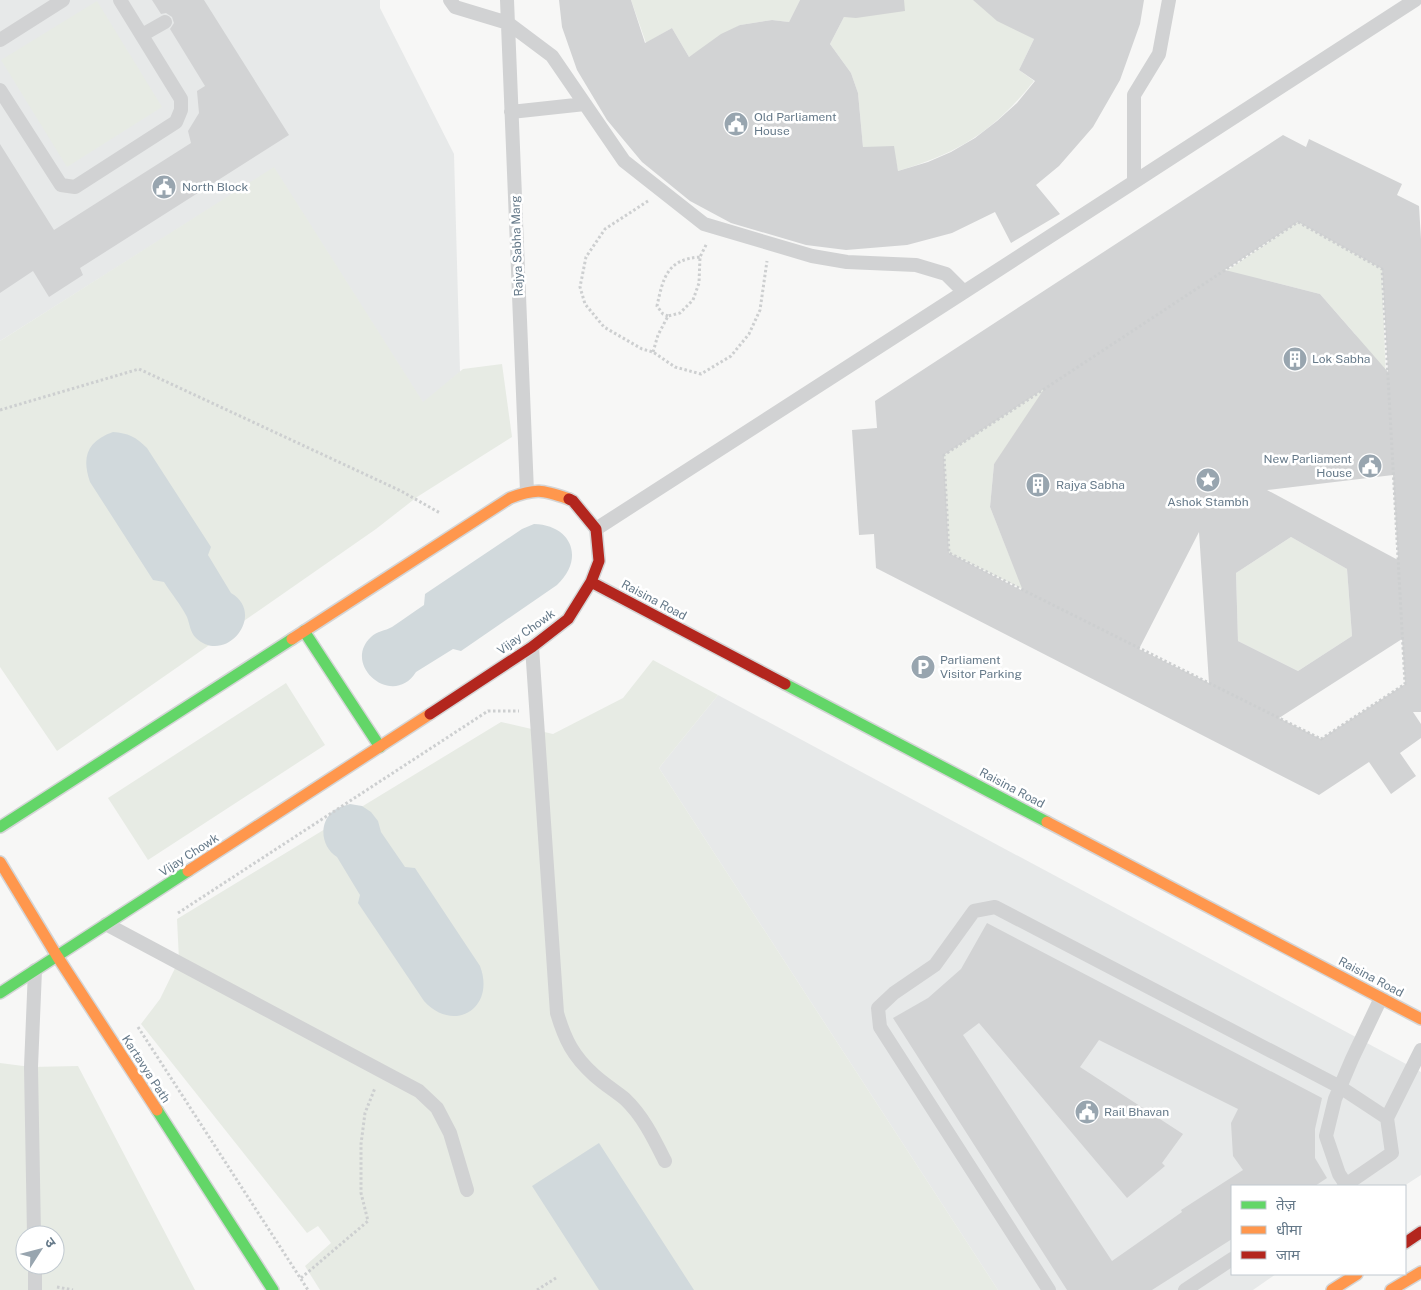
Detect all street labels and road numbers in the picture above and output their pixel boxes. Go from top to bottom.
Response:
street label: Rajya Sabha Marg [508,195,526,297]
street label: Raisina Road [619,577,689,623]
street label: Vijay Chowk [494,606,558,658]
street label: Raisina Road [977,765,1047,811]
street label: Vijay Chowk [157,830,222,879]
street label: Raisina Road [1336,954,1406,1000]
street label: Kartavya Path [119,1033,173,1106]

